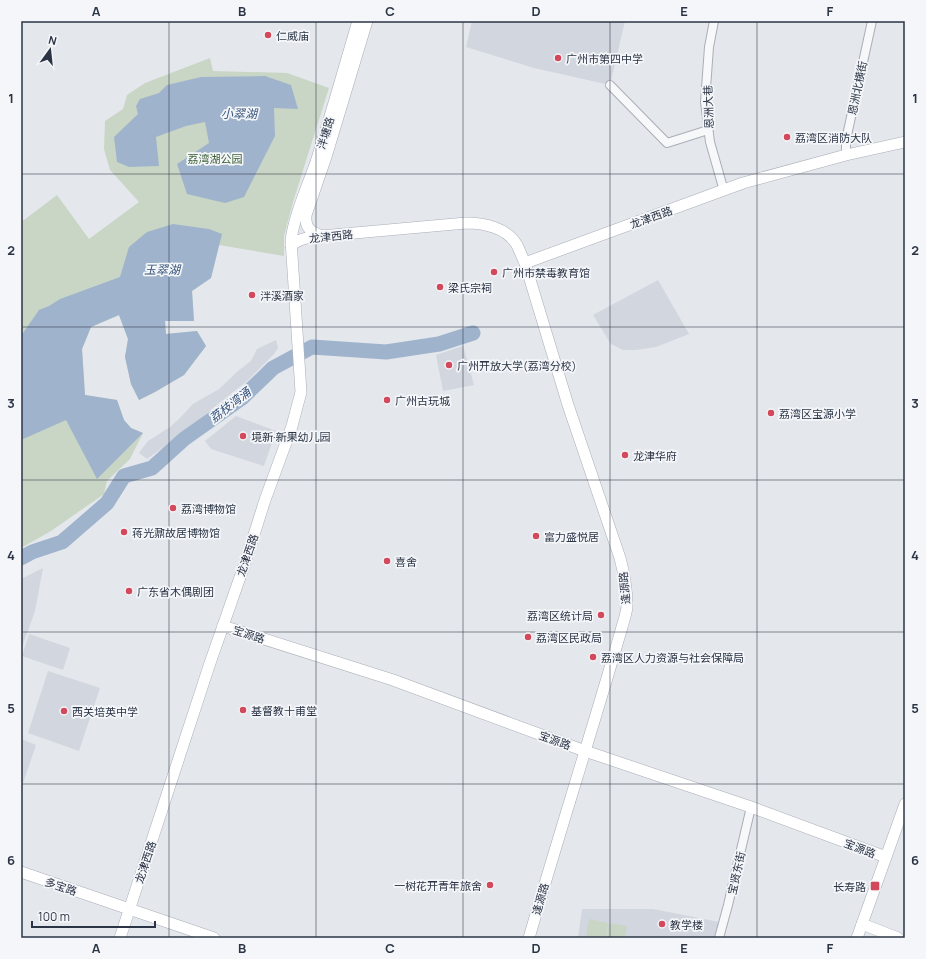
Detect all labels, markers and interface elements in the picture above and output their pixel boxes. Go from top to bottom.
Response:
text: A [92,2,101,20]
text: B [238,2,246,20]
text: C [385,2,395,20]
text: D [531,2,541,20]
text: E [680,2,688,20]
text: F [827,2,834,20]
place label: 仁威庙 [276,28,309,43]
north arrow [30,30,70,70]
marker: 仁威庙 [263,30,273,40]
text: N [47,32,59,48]
place label: 广州市第四中学 [566,51,643,66]
marker: 广州市第四中学 [553,53,563,63]
street label: 恩洲北横街 [844,60,870,116]
street label: 恩洲大巷 [700,85,716,129]
text: 1 [8,89,14,107]
text: 1 [912,89,918,107]
water label: 小翠湖 [221,105,259,122]
street label: 泮塘路 [313,115,337,151]
place label: 荔湾区消防大队 [795,130,872,145]
marker: 荔湾区消防大队 [782,132,792,142]
park label: 荔湾湖公园 [188,151,243,166]
street label: 龙津西路 [628,202,674,232]
street label: 龙津西路 [308,226,354,246]
text: 2 [7,241,15,259]
text: 2 [911,241,919,259]
water label: 玉翠湖 [144,261,182,278]
place label: 广州市禁毒教育馆 [502,265,590,280]
marker: 广州市禁毒教育馆 [489,267,499,277]
place label: 梁氏宗祠 [448,280,492,295]
marker: 梁氏宗祠 [435,282,445,292]
place label: 泮溪酒家 [260,288,304,303]
marker: 泮溪酒家 [247,290,257,300]
place label: 广州开放大学(荔湾分校) [457,358,576,373]
marker: 广州开放大学(荔湾分校) [444,360,454,370]
water label: 荔枝湾涌 [206,382,256,426]
place label: 广州古玩城 [395,393,450,408]
text: 3 [7,394,15,412]
text: 3 [911,394,919,412]
marker: 广州古玩城 [382,395,392,405]
place label: 荔湾区宝源小学 [779,406,856,421]
marker: 荔湾区宝源小学 [766,408,776,418]
place label: 境新·新果幼儿园 [251,429,331,444]
marker: 境新·新果幼儿园 [238,431,248,441]
place label: 龙津华府 [633,448,677,463]
marker: 龙津华府 [620,450,630,460]
place label: 荔湾博物馆 [181,501,236,516]
marker: 荔湾博物馆 [168,503,178,513]
place label: 蒋光鼐故居博物馆 [132,525,220,540]
marker: 蒋光鼐故居博物馆 [119,527,129,537]
place label: 富力盛悦居 [544,529,599,544]
marker: 富力盛悦居 [531,531,541,541]
street label: 龙津西路 [233,532,261,578]
text: 4 [7,546,15,564]
text: 4 [911,546,919,564]
place label: 喜舍 [395,554,417,569]
marker: 喜舍 [382,556,392,566]
street label: 逢源路 [615,571,633,605]
place label: 广东省木偶剧团 [137,584,214,599]
marker: 广东省木偶剧团 [124,586,134,596]
place label: 荔湾区统计局 [527,608,593,623]
marker: 荔湾区统计局 [596,610,606,620]
street label: 宝源路 [231,622,267,646]
place label: 荔湾区民政局 [536,630,602,645]
marker: 荔湾区民政局 [523,632,533,642]
place label: 荔湾区人力资源与社会保障局 [601,650,744,665]
marker: 荔湾区人力资源与社会保障局 [588,652,598,662]
text: 5 [7,699,15,717]
text: 5 [911,699,919,717]
place label: 基督教十甫堂 [251,703,317,718]
place label: 西关培英中学 [72,704,138,719]
marker: 基督教十甫堂 [238,705,248,715]
marker: 西关培英中学 [59,706,69,716]
street label: 宝源路 [537,727,573,753]
street label: 宝源路 [842,835,878,861]
street label: 龙津西路 [131,839,159,885]
street label: 宝贤东街 [724,850,748,896]
text: 6 [7,851,15,869]
text: 6 [911,851,919,869]
street label: 多宝路 [43,874,79,898]
place label: 一树花开青年旅舍 [394,878,482,893]
place label: 长寿路 [833,879,866,894]
marker: 一树花开青年旅舍 [485,880,495,890]
marker: 长寿路 [869,880,881,892]
street label: 逢源路 [528,881,552,917]
scale bar [32,903,155,929]
text: 100 m [38,908,70,925]
place label: 教学楼 [670,917,703,932]
marker: 教学楼 [657,919,667,929]
text: A [92,939,101,957]
text: B [238,939,246,957]
text: C [385,939,395,957]
text: D [531,939,541,957]
text: E [680,939,688,957]
text: F [827,939,834,957]

